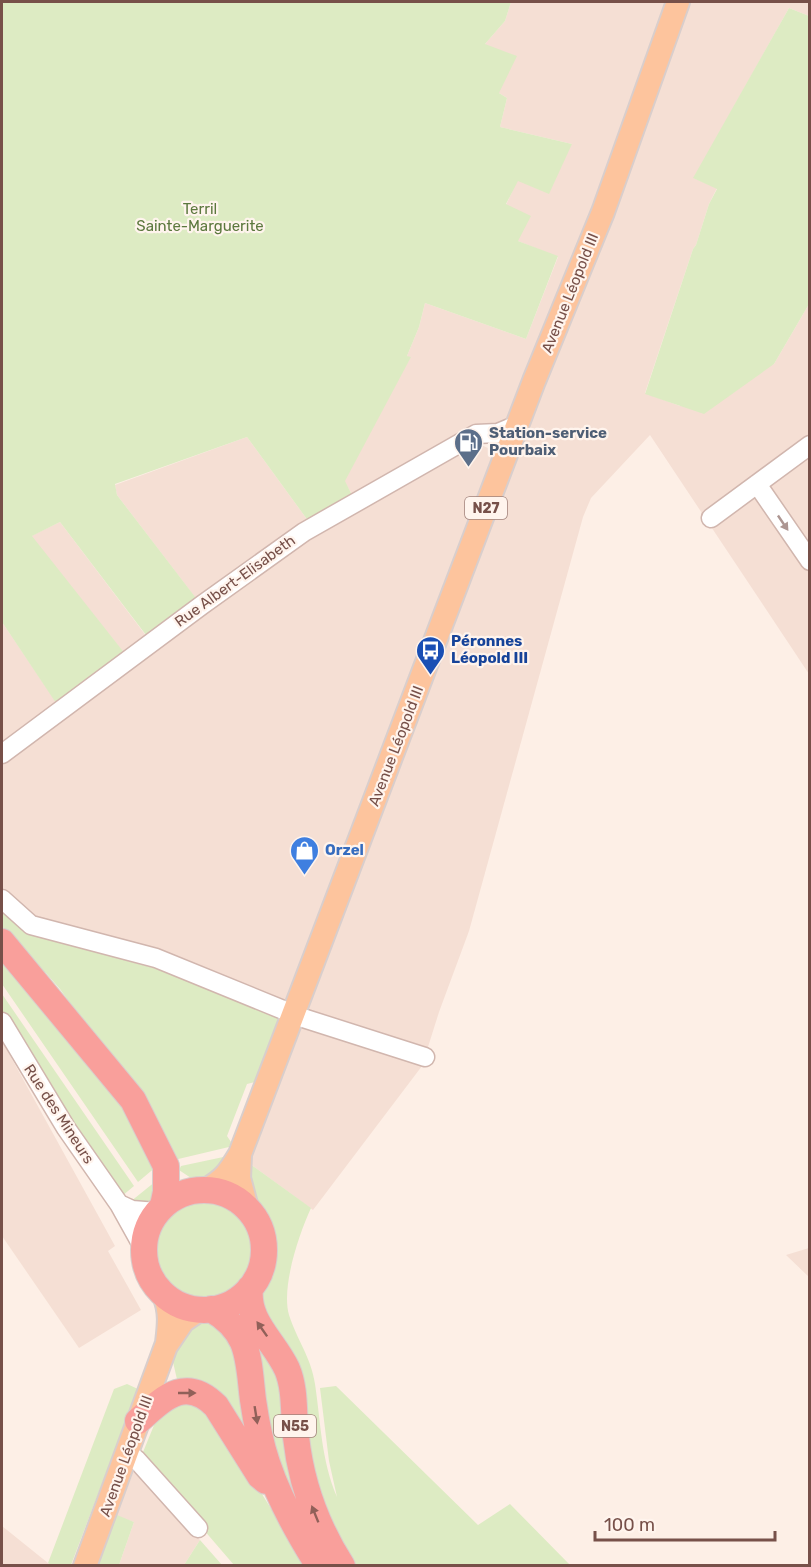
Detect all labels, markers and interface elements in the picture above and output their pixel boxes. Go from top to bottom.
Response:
park label: Terril Sainte-Marguerite [136,200,264,235]
street label: Avenue Léopold III [538,230,602,356]
place label: Station-service Pourbaix [489,424,607,459]
fuel station icon: Station-service Pourbaix [452,426,484,468]
road number: N27 [465,497,507,519]
one-way arrow [777,514,789,530]
street label: Rue Albert-Elisabeth [171,531,299,631]
place label: Péronnes Léopold III [451,632,528,667]
bus stop icon: Péronnes Léopold III [414,634,446,676]
street label: Avenue Léopold III [365,683,427,809]
shop icon: Orzel [288,834,320,876]
place label: Orzel [325,841,364,859]
street label: Rue des Mineurs [20,1061,98,1167]
one-way arrow [256,1322,268,1338]
one-way arrow [177,1388,196,1398]
street label: Avenue Léopold III [96,1393,156,1519]
one-way arrow [251,1405,260,1424]
road number: N55 [274,1415,316,1437]
one-way arrow [310,1504,320,1522]
scale bar [595,1504,775,1542]
text: 100 m [604,1514,655,1536]

